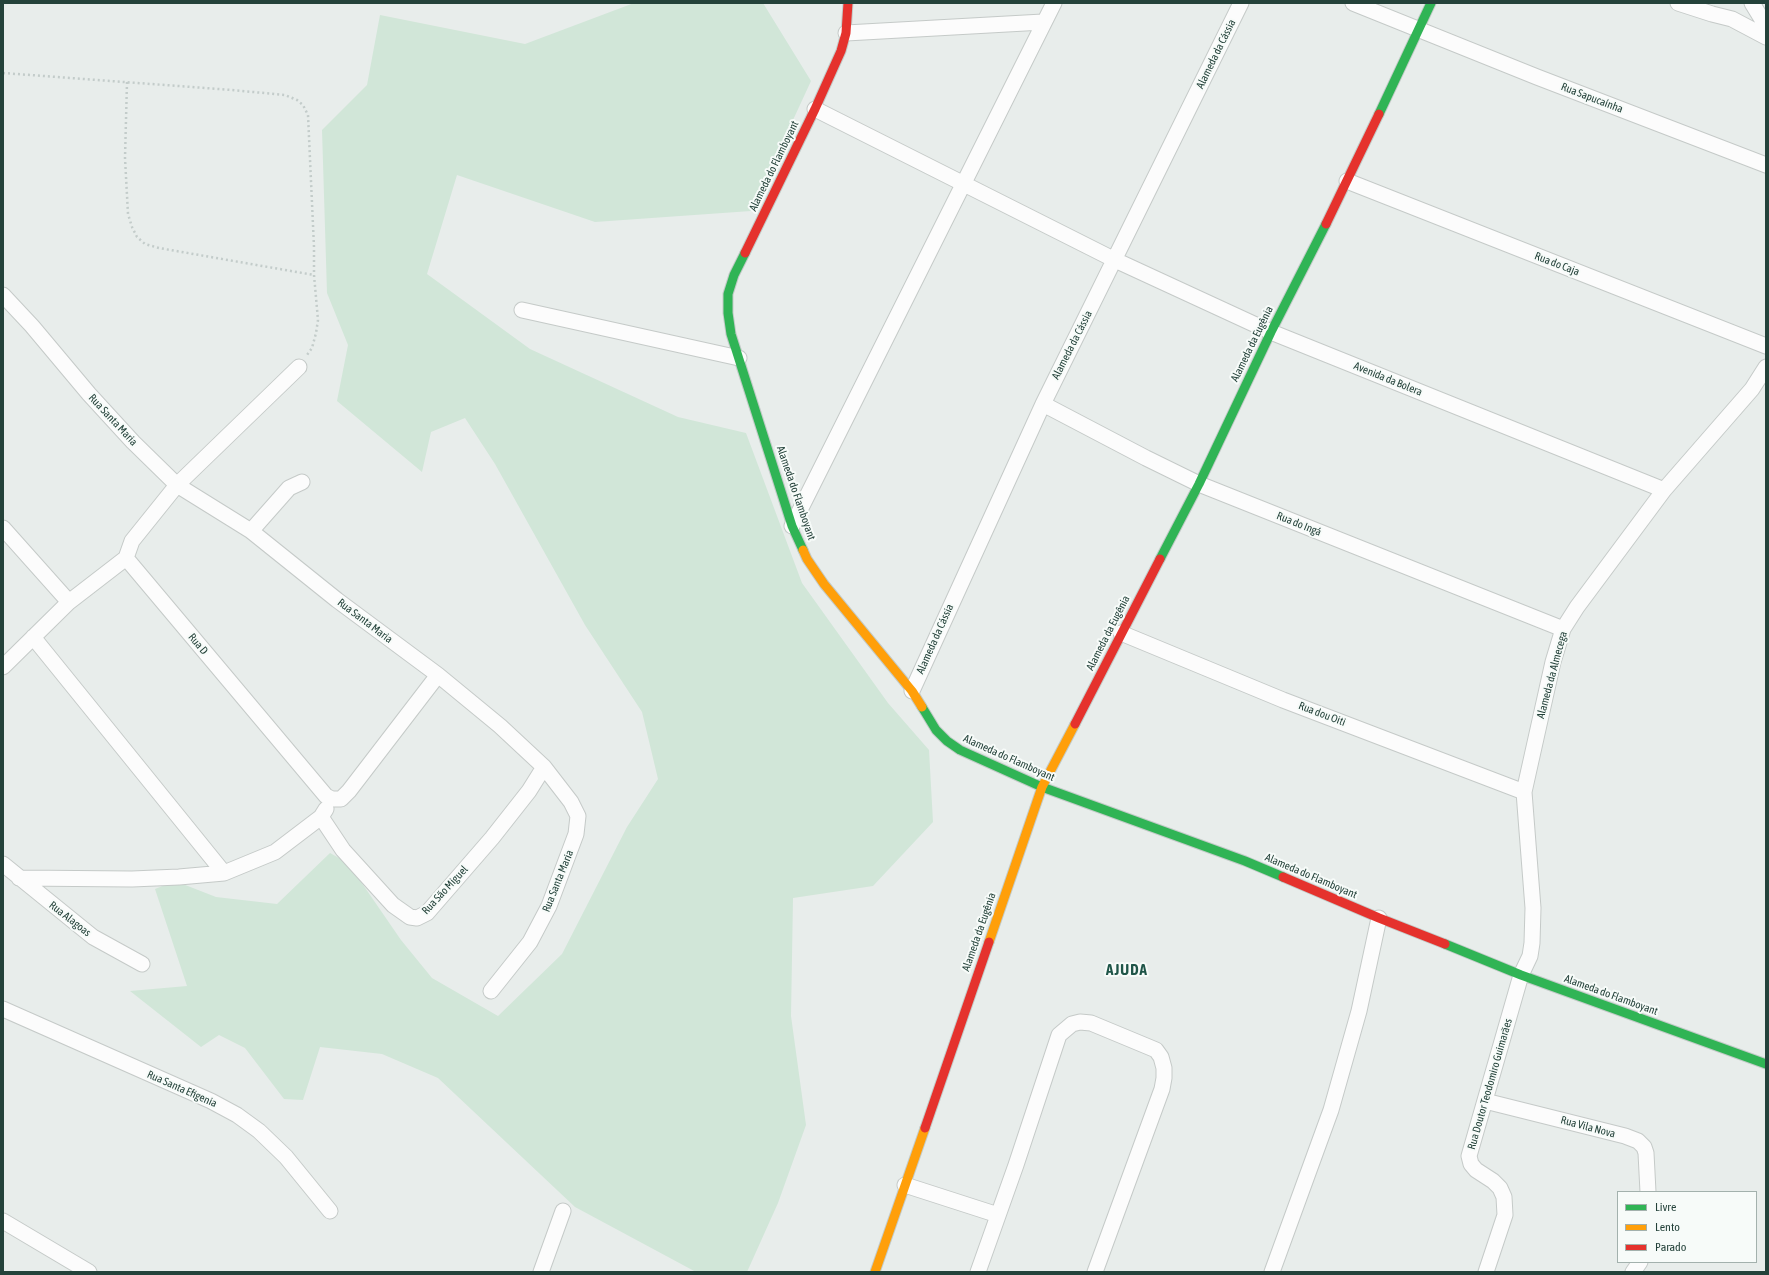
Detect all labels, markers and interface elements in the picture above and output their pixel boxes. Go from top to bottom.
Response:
street label: Alameda da Cássia [1194,17,1238,91]
street label: Rua Sapucaínha [1559,80,1625,116]
street label: Alameda do Flamboyant [746,119,802,213]
street label: Rua do Caja [1533,249,1581,279]
street label: Alameda da Eugênia [1228,304,1276,384]
street label: Alameda da Cássia [1049,308,1095,382]
street label: Avenida da Bolera [1352,359,1424,399]
street label: Rua Santa Maria [86,391,140,449]
street label: Alameda do Flamboyant [774,444,818,542]
street label: Rua do Ingá [1275,509,1323,539]
street label: Alameda da Eugênia [1083,593,1133,673]
street label: Rua Santa Maria [335,596,395,646]
street label: Alameda da Cássia [914,602,956,676]
street label: Alameda da Almecega [1534,630,1570,720]
street label: Rua D [185,631,211,657]
street label: Rua dou Oiti [1297,699,1347,729]
street label: Alameda do Flamboyant [961,732,1057,784]
street label: Rua Santa Maria [540,848,576,914]
street label: Alameda do Flamboyant [1263,851,1359,901]
street label: Rua São Miguel [419,863,471,917]
street label: Alameda da Eugênia [959,891,999,973]
street label: Rua Alagoas [46,899,94,939]
district label: AJUDA [1106,961,1148,979]
street label: Alameda do Flamboyant [1562,972,1660,1018]
street label: Rua Doutor Teodomiro Guimarães [1465,1017,1515,1151]
street label: Rua Santa Efigenia [145,1068,219,1110]
street label: Rua Vila Nova [1559,1113,1617,1141]
legend [1617,1191,1757,1263]
text: Livre [1655,1200,1676,1214]
text: Lento [1655,1220,1680,1234]
text: Parado [1655,1240,1686,1254]

